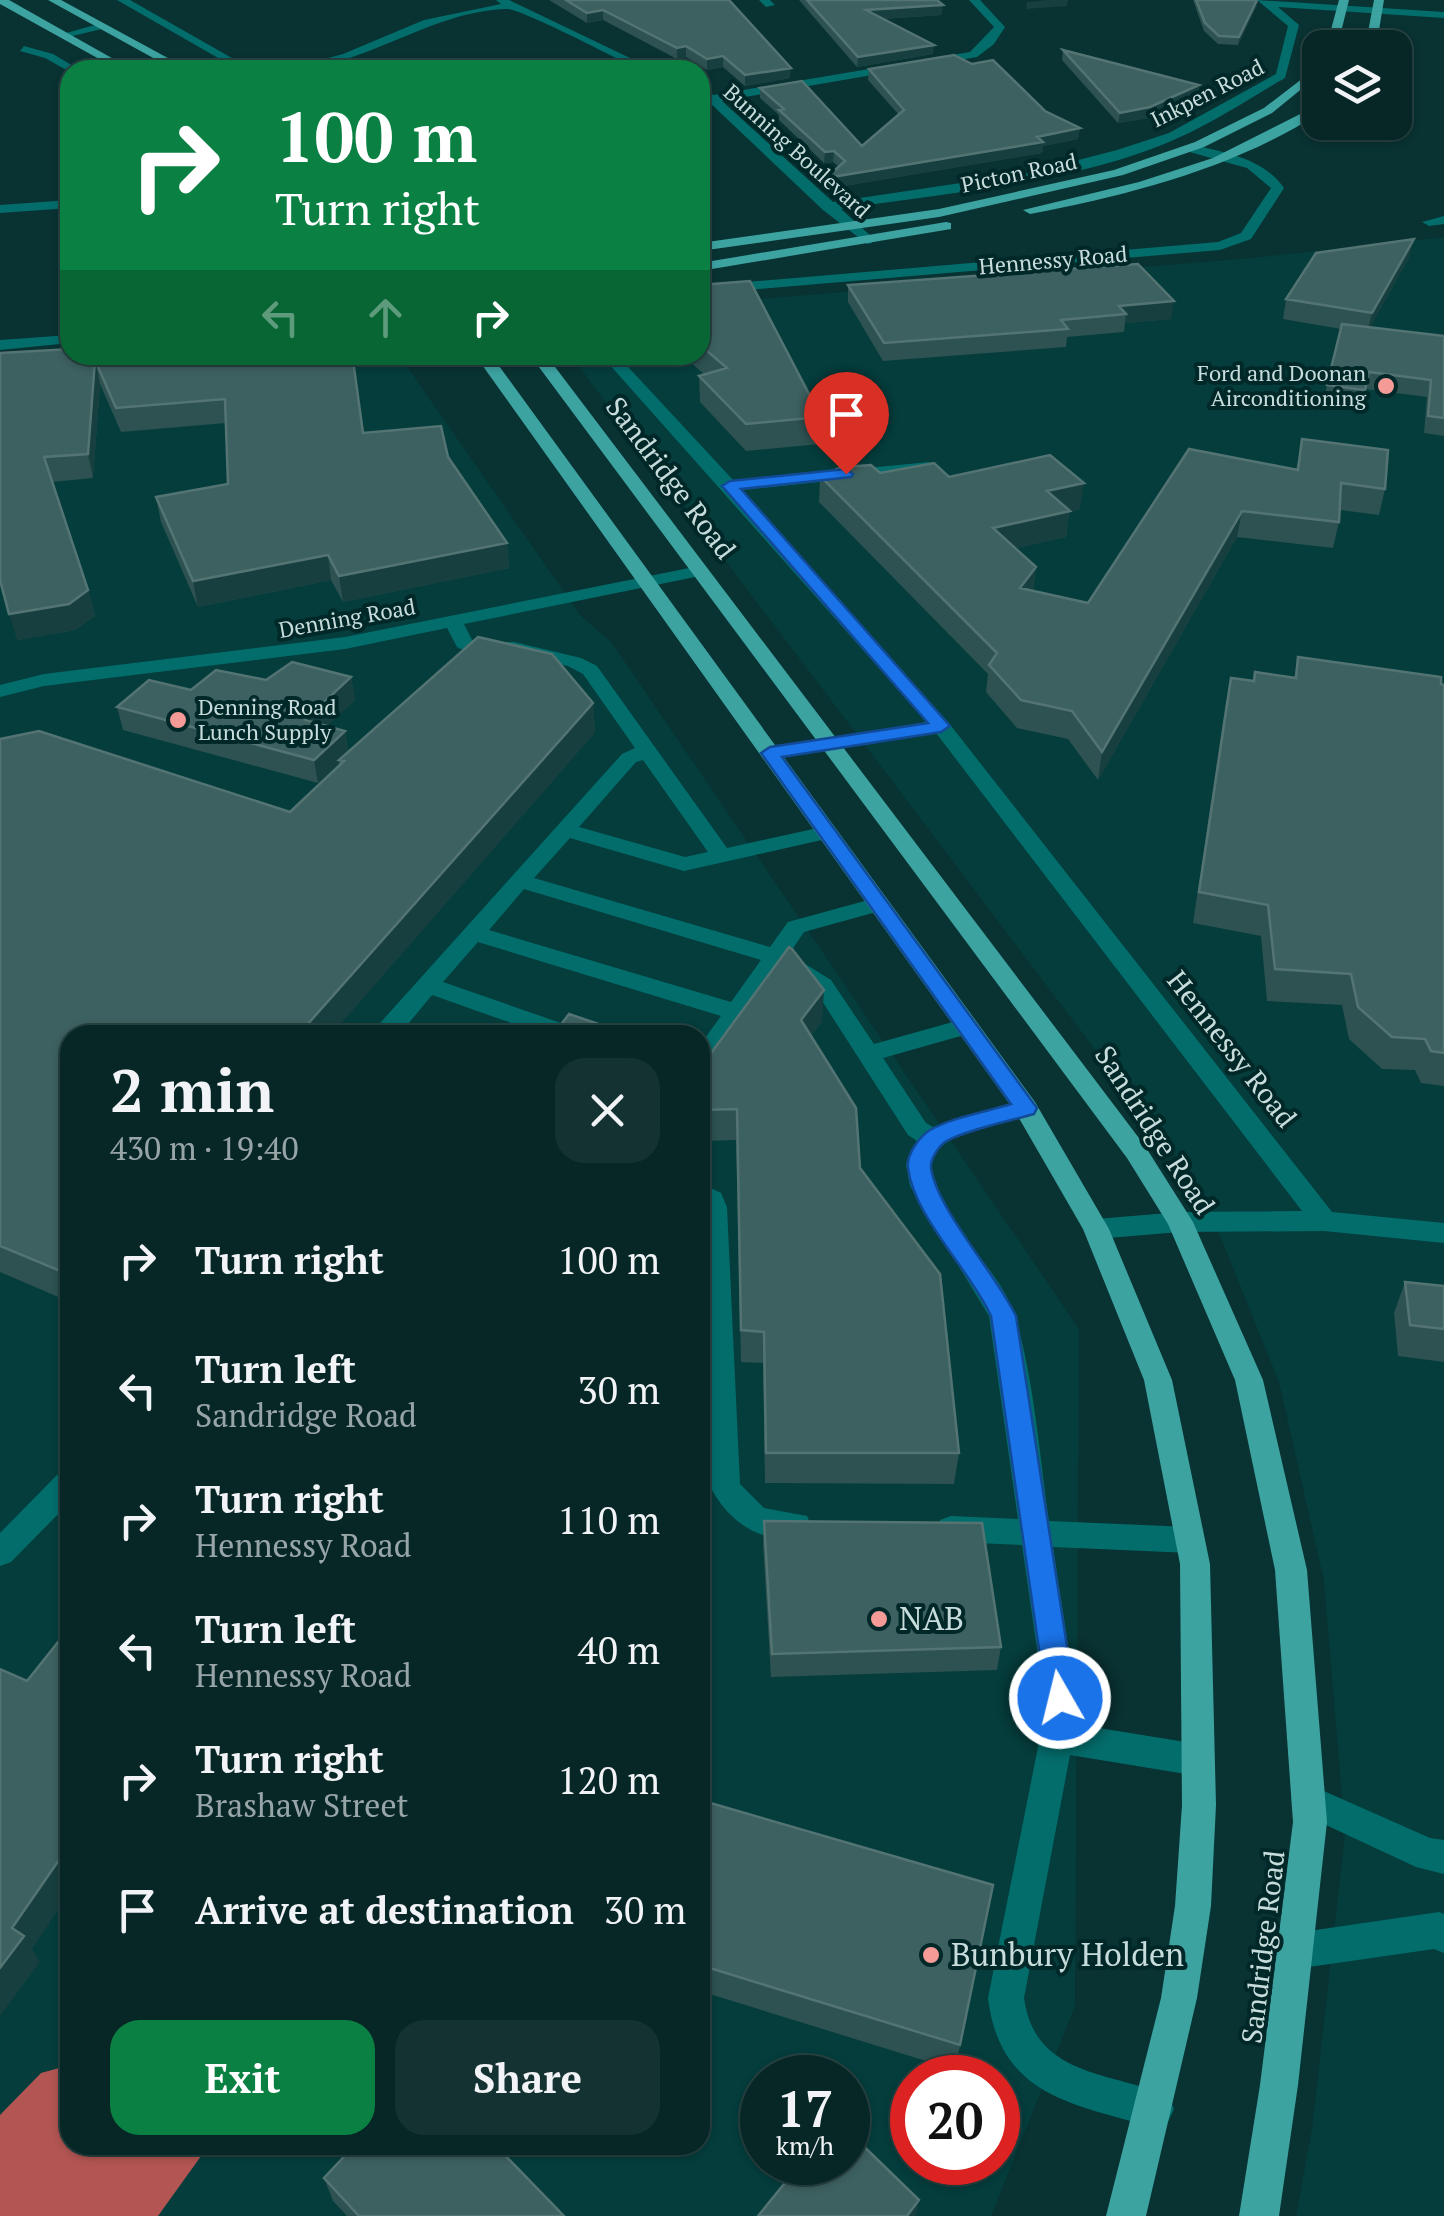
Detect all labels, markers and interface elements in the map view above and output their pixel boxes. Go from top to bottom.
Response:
map controls [1302,30,1412,140]
button: layers [1302,30,1412,140]
street label: Inkpen Road [1145,52,1268,133]
street label: Bunning Boulevard [718,77,877,224]
text: 100 m [275,89,477,182]
icon: right [110,100,240,230]
street label: Picton Road [958,146,1080,199]
text: Turn right [275,178,480,238]
street label: Hennessy Road [978,239,1128,280]
icon: left [253,290,308,345]
icon: ahead [358,290,413,345]
icon: right [463,290,518,345]
place label: Ford and Doonan Airconditioning [1197,358,1366,412]
pin [804,372,889,475]
marker: Ford and Doonan Airconditioning [1375,375,1397,397]
icon: arrive [819,387,874,442]
street label: Sandridge Road [598,389,745,566]
street label: Denning Road [276,591,418,644]
place label: Denning Road Lunch Supply [198,692,336,746]
marker: Denning Road Lunch Supply [167,709,189,731]
street label: Hennessy Road [1159,963,1305,1135]
street label: Sandridge Road [1087,1038,1224,1221]
text: 2 min [110,1050,274,1129]
button: close [555,1058,660,1163]
text: 430 m · 19:40 [110,1127,298,1169]
icon: right [110,1233,165,1288]
text: Turn right [195,1235,384,1285]
text: 100 m [557,1235,660,1285]
text: Turn left [195,1344,356,1394]
icon: left [110,1363,165,1418]
text: 30 m [577,1365,660,1415]
text: Sandridge Road [195,1394,417,1436]
text: Turn right [195,1474,384,1524]
icon: right [110,1493,165,1548]
text: 110 m [557,1495,660,1545]
text: Hennessy Road [195,1524,412,1566]
place label: NAB [899,1597,964,1639]
text: Turn left [195,1604,356,1654]
marker: NAB [868,1608,890,1630]
icon: left [110,1623,165,1678]
text: 40 m [577,1625,660,1675]
position arrow [1008,1646,1112,1750]
text: Hennessy Road [195,1654,412,1696]
text: Turn right [195,1734,384,1784]
icon: right [110,1753,165,1808]
text: 120 m [557,1755,660,1805]
text: Brashaw Street [195,1784,408,1826]
street label: Sandridge Road [1232,1848,1293,2046]
icon: arrive [110,1883,165,1938]
text: Arrive at destination [195,1885,574,1935]
text: 30 m [604,1885,686,1935]
place label: Bunbury Holden [951,1933,1184,1975]
marker: Bunbury Holden [920,1944,942,1966]
button: Exit [110,2020,375,2135]
button: Share [395,2020,660,2135]
speed limit sign: 20 [890,2055,1020,2185]
text: 17 [777,2075,833,2141]
text: km/h [776,2129,834,2162]

